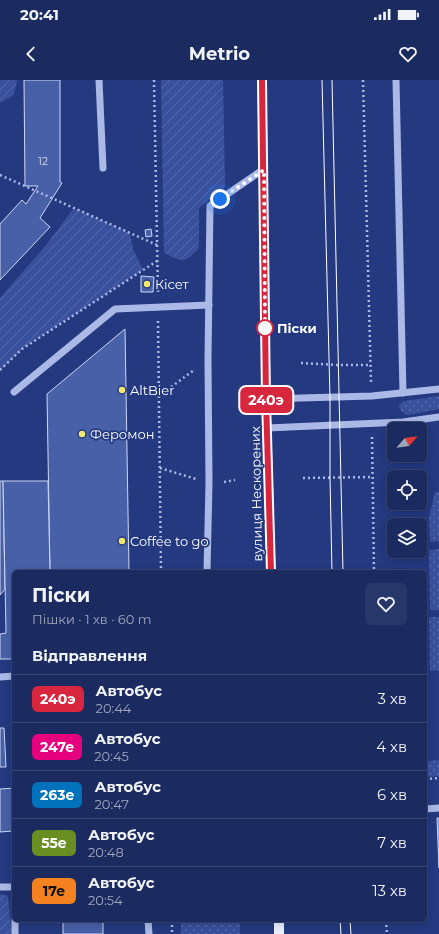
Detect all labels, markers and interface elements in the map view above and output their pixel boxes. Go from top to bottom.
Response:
text: 20:41 [20,5,59,24]
icon: back [20,43,42,65]
text: Metrio [189,43,250,65]
icon: heart [397,43,419,65]
house number: 12 [38,154,48,168]
your location [210,189,230,209]
place label: Кісет [155,276,189,292]
marker: Кісет [142,279,152,289]
marker: Піски [256,319,274,337]
place label: Піски [277,320,317,336]
place label: AltBier [130,382,174,398]
marker: AltBier [117,385,127,395]
line badge: 240э [238,387,294,413]
text: 240э [248,391,284,409]
north arrow [387,422,427,462]
map controls [387,422,427,558]
place label: Феромон [90,426,154,442]
street label: вулиця Нескорених [247,426,265,562]
marker: Феромон [77,429,87,439]
button: locate [387,470,427,510]
button: layers [387,518,427,558]
place label: Coffee to go [130,533,209,549]
marker: Coffee to go [117,536,127,546]
button: heart [365,583,407,625]
text: Піски [32,584,90,607]
text: Пішки · 1 хв · 60 m [32,611,152,627]
text: Відправлення [32,646,147,665]
text: Автобус [96,681,162,700]
text: 3 хв [378,689,407,708]
text: 240э [40,690,76,708]
text: 20:44 [96,700,131,716]
text: Автобус [94,729,161,748]
text: 4 хв [376,737,407,756]
text: 247е [40,738,74,756]
text: 20:45 [94,748,129,764]
text: Автобус [94,777,161,796]
text: 6 хв [377,785,407,804]
text: 263е [40,786,74,804]
text: 20:47 [94,796,129,812]
text: Автобус [88,825,155,844]
text: 7 хв [377,833,407,852]
text: 55е [41,834,67,852]
text: 20:48 [88,844,124,860]
text: Автобус [88,873,155,892]
text: 13 хв [372,881,407,900]
text: 17е [43,882,65,900]
text: 20:54 [88,892,123,908]

